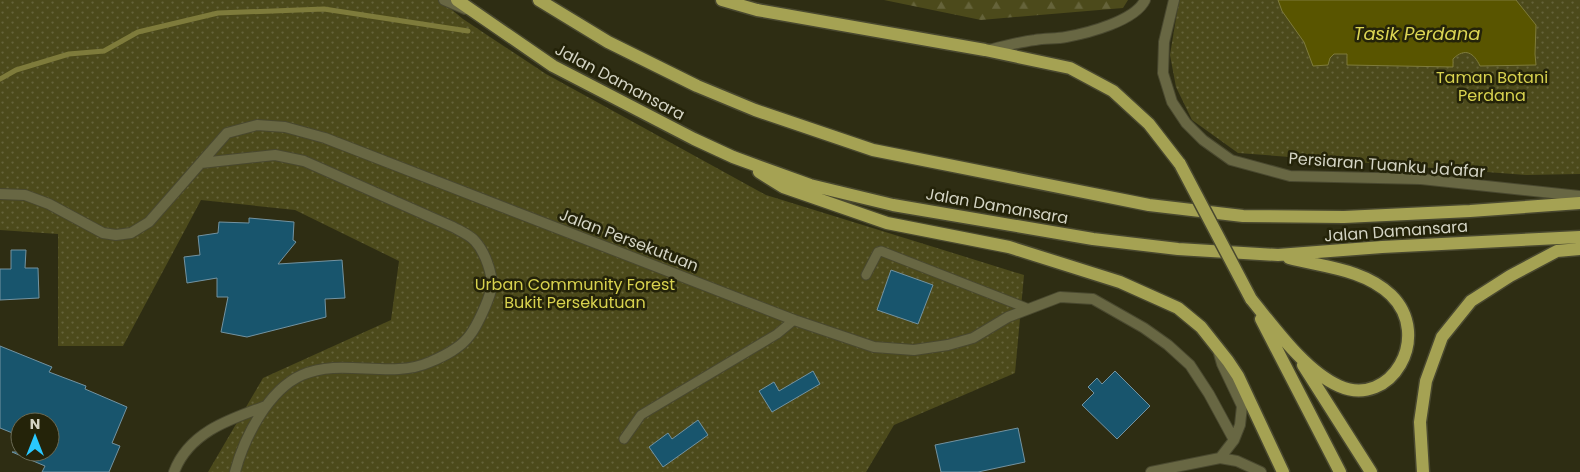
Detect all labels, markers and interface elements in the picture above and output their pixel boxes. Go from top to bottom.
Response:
water label: Tasik Perdana [1354,21,1480,46]
street label: Jalan Damansara [551,38,689,126]
park label: Taman Botani Perdana [1436,66,1548,107]
street label: Persiaran Tuanku Ja'afar [1288,147,1486,183]
street label: Jalan Damansara [924,182,1070,230]
street label: Jalan Persekutuan [556,203,702,277]
street label: Jalan Damansara [1323,214,1469,248]
park label: Urban Community Forest Bukit Persekutuan [475,273,675,314]
north arrow [10,412,60,462]
text: N [30,414,40,434]

